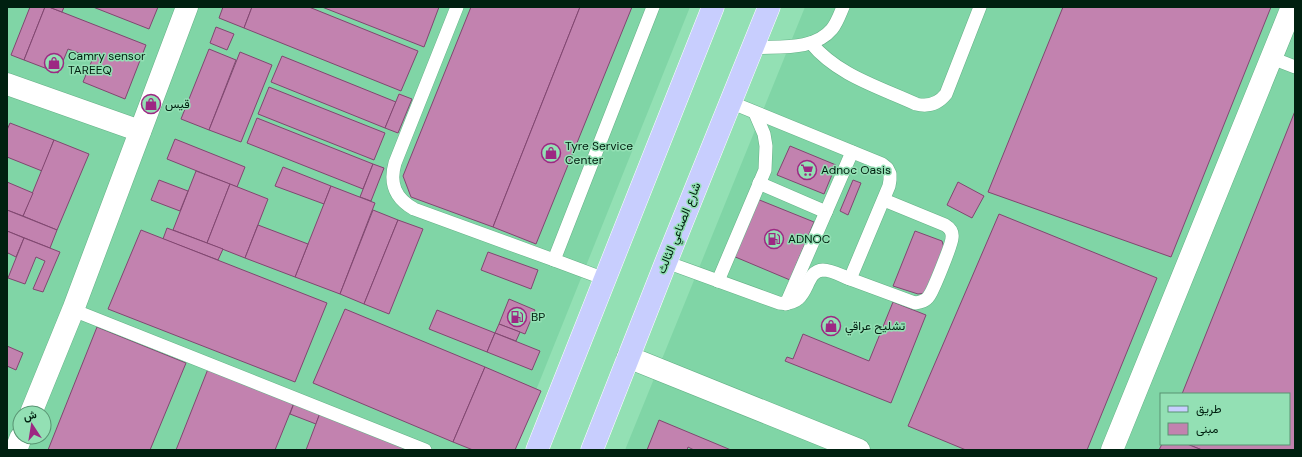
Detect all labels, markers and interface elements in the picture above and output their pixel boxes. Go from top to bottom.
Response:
place label: Camry sensor TAREEQ [68,48,146,78]
shop icon: Camry sensor TAREEQ [43,52,65,74]
shop icon: قيس [140,93,162,115]
place label: قيس [165,96,190,112]
place label: Tyre Service Center [565,138,633,168]
shop icon: Tyre Service Center [540,142,562,164]
supermarket icon: Adnoc Oasis [796,159,818,181]
place label: Adnoc Oasis [821,162,891,178]
street label: شارع الصناعي الثالث [653,180,706,277]
fuel station icon: ADNOC [763,228,785,250]
place label: ADNOC [788,231,831,247]
fuel station icon: BP [506,306,528,328]
place label: BP [531,309,545,325]
shop icon: تشليح عراقي [820,315,842,337]
place label: تشليح عراقي [845,318,906,336]
legend [1160,393,1290,445]
text: طريق [1196,401,1222,417]
north arrow [12,405,52,445]
text: ش [22,407,38,423]
text: مبنى [1196,421,1218,437]

